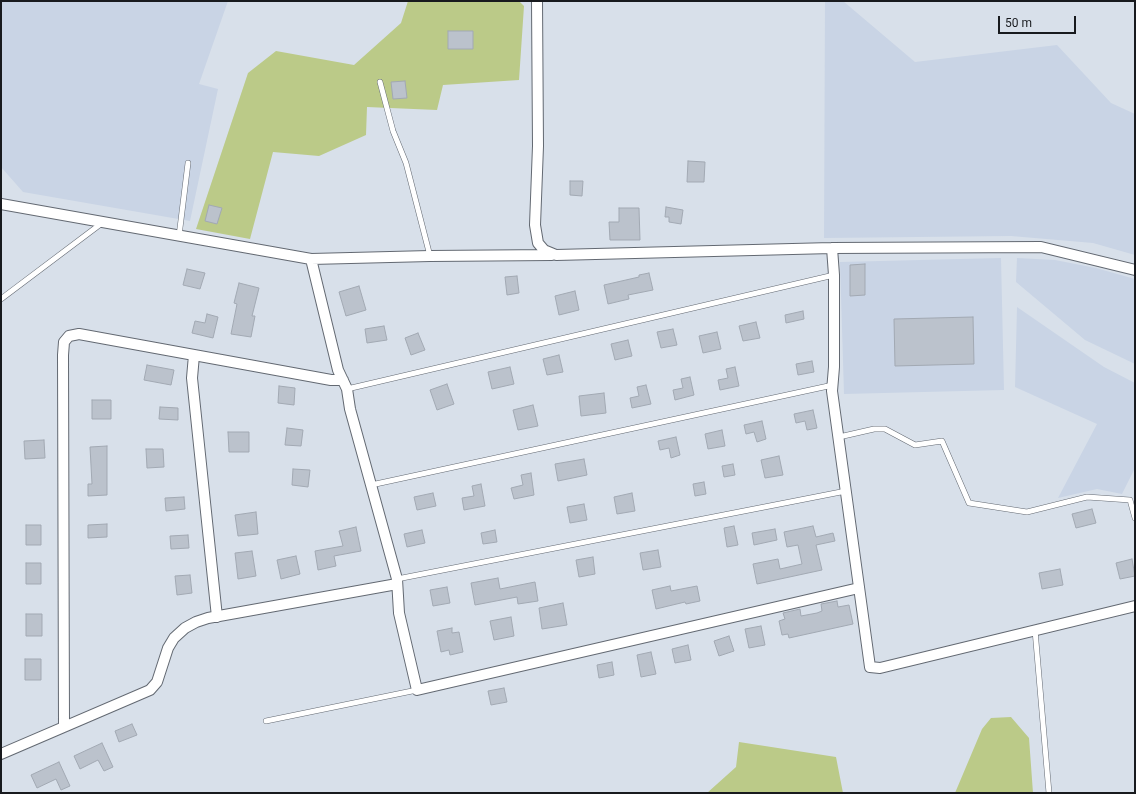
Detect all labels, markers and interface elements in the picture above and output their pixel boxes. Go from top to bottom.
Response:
scale bar [1000,8,1078,34]
text: 50 m [1005,16,1032,30]

